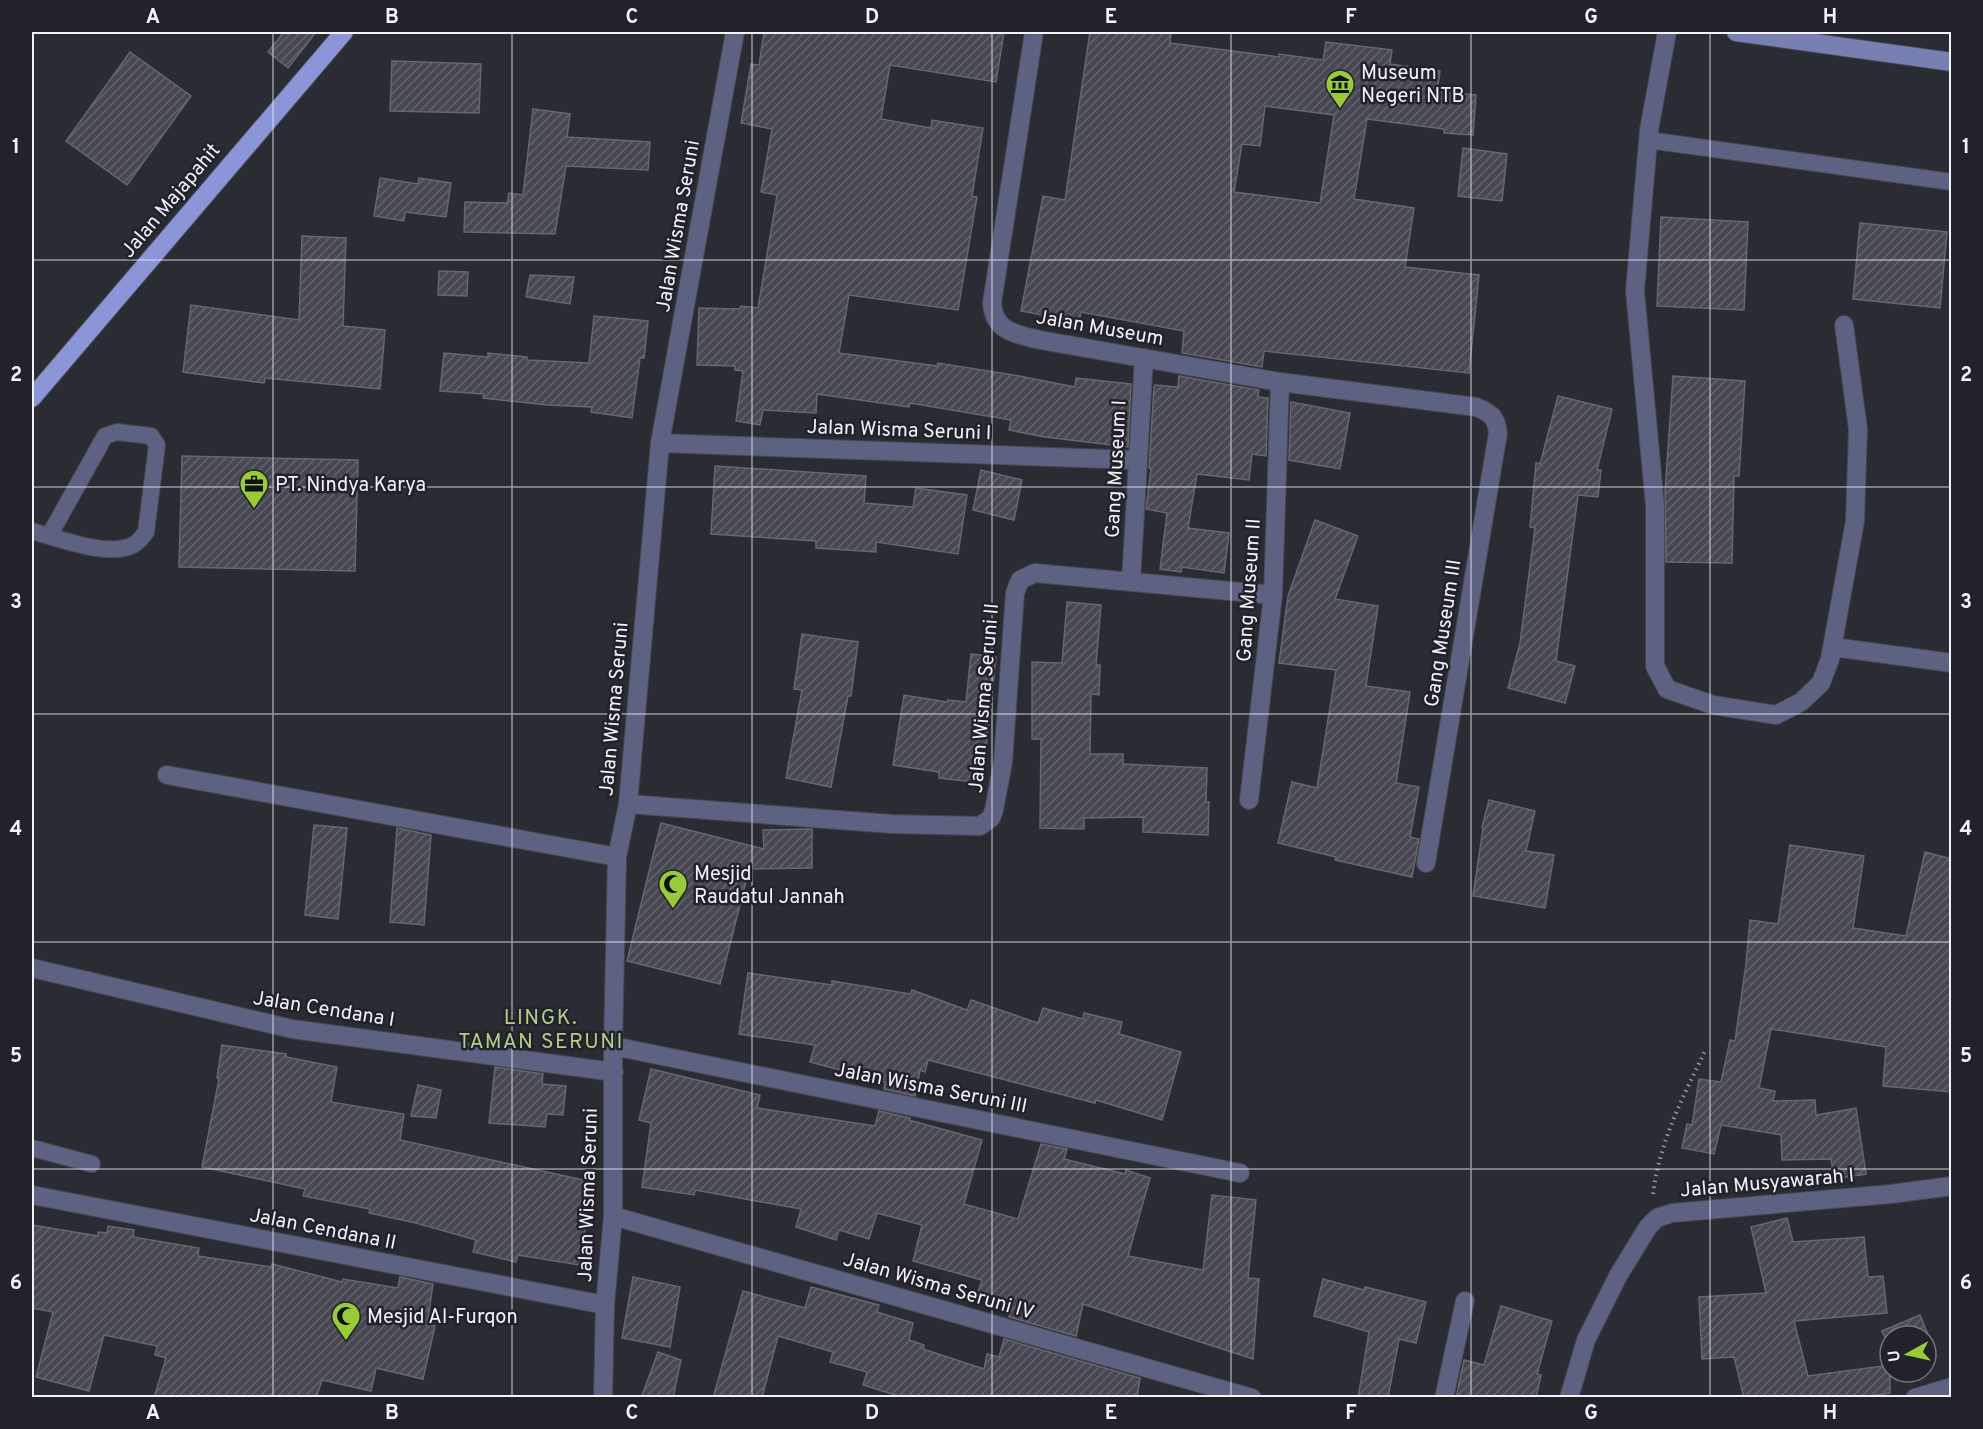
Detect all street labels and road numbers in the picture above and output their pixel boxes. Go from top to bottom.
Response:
street label: Jalan Wisma Seruni [651,138,707,315]
street label: Jalan Majapahit [116,139,227,264]
street label: Jalan Museum [1034,305,1165,353]
street label: Gang Museum I [1100,399,1134,539]
street label: Jalan Wisma Seruni I [806,415,992,447]
street label: Gang Museum II [1232,518,1268,663]
street label: Gang Museum III [1419,558,1468,709]
street label: Jalan Wisma Seruni II [964,602,1006,794]
street label: Jalan Wisma Seruni [594,621,636,797]
street label: Jalan Cendana I [251,986,396,1034]
street label: Jalan Wisma Seruni III [832,1058,1029,1120]
street label: Jalan Wisma Seruni [573,1107,605,1283]
street label: Jalan Musyawarah I [1679,1163,1855,1205]
street label: Jalan Cendana II [247,1203,398,1257]
street label: Jalan Wisma Seruni IV [840,1247,1037,1327]

